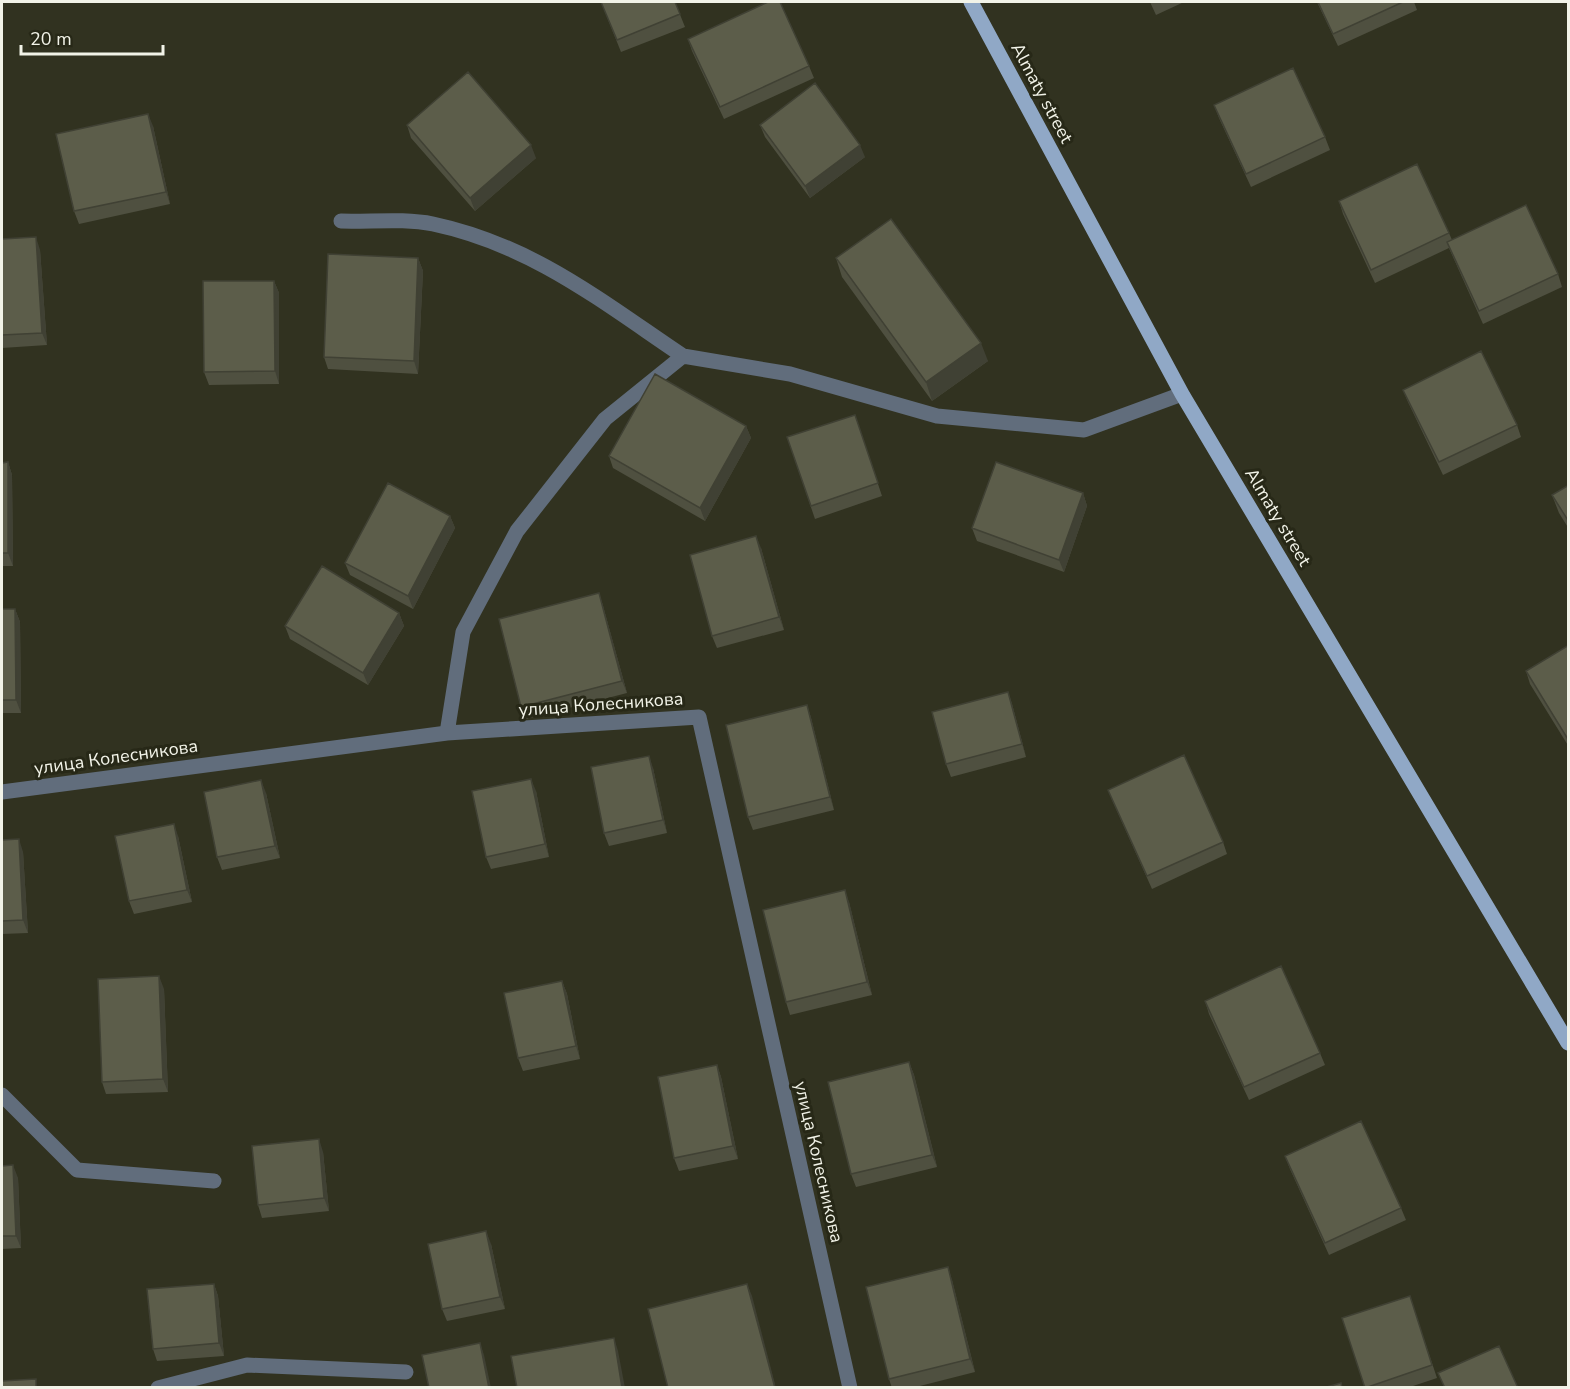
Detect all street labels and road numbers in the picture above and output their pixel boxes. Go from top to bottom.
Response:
street label: Almaty street [1006,39,1079,148]
street label: Almaty street [1239,464,1317,571]
street label: улица Колесникова [518,686,684,722]
street label: улица Колесникова [33,734,199,780]
street label: улица Колесникова [789,1079,849,1245]

